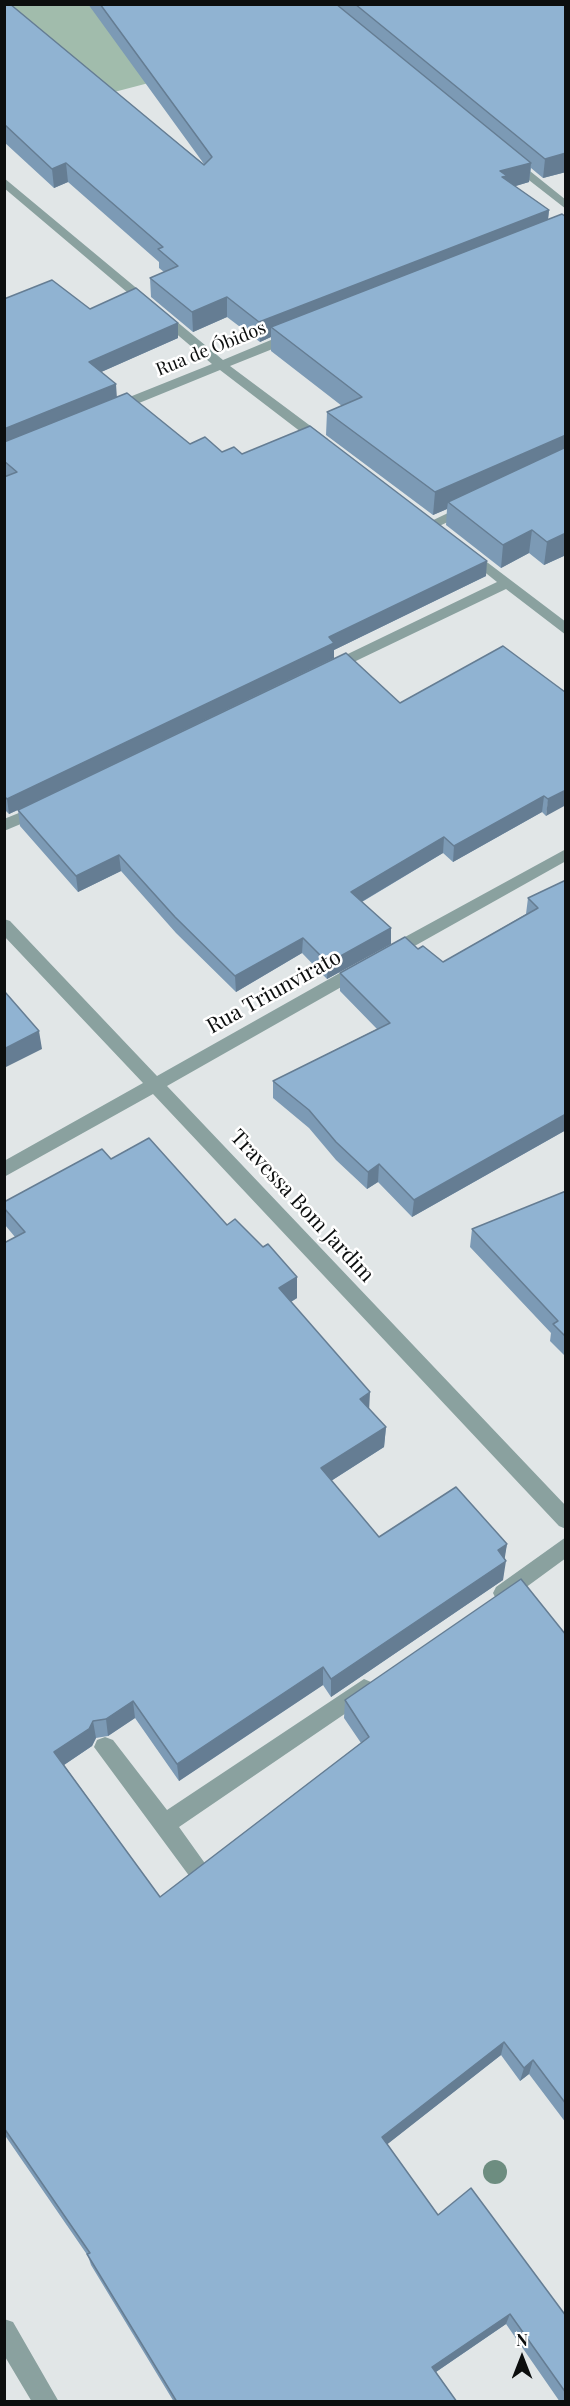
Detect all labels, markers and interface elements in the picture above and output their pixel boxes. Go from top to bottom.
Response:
street label: Rua de Óbidos [153,317,269,381]
street label: Rua Triunvirato [202,945,346,1039]
street label: Travessa Bom Jardim [225,1125,379,1287]
north arrow [492,2328,552,2388]
text: N [516,2329,528,2350]

